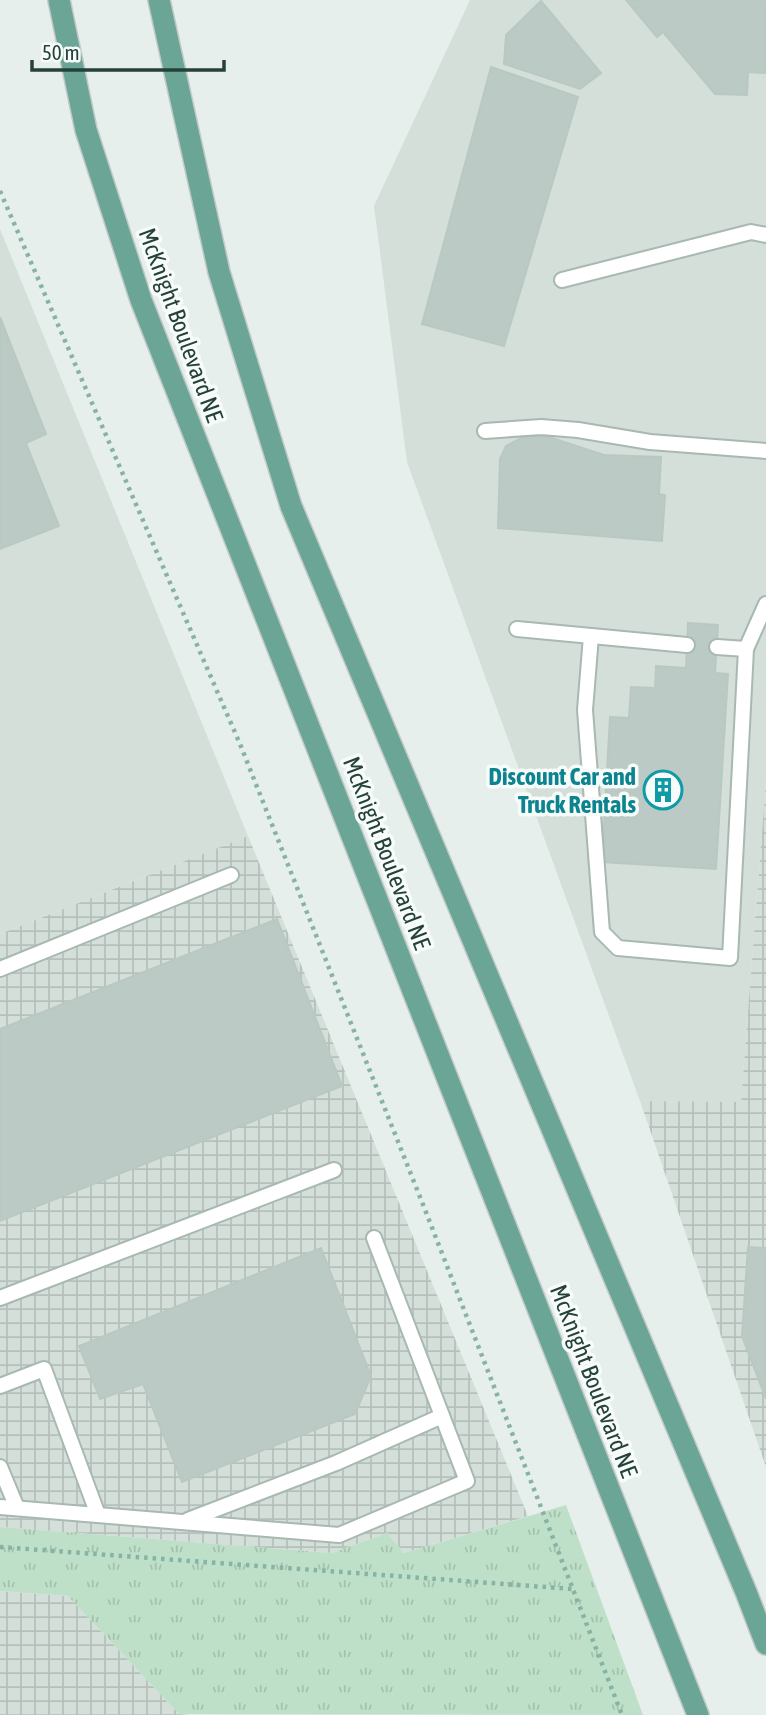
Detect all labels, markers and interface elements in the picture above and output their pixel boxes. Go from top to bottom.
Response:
scale bar [32,28,224,72]
text: 50 m [42,40,80,64]
street label: McKnight Boulevard NE [133,225,229,425]
street label: McKnight Boulevard NE [338,753,436,953]
place label: Discount Car and Truck Rentals [488,763,637,818]
building icon: Discount Car and Truck Rentals [642,769,684,811]
street label: McKnight Boulevard NE [545,1281,643,1481]

